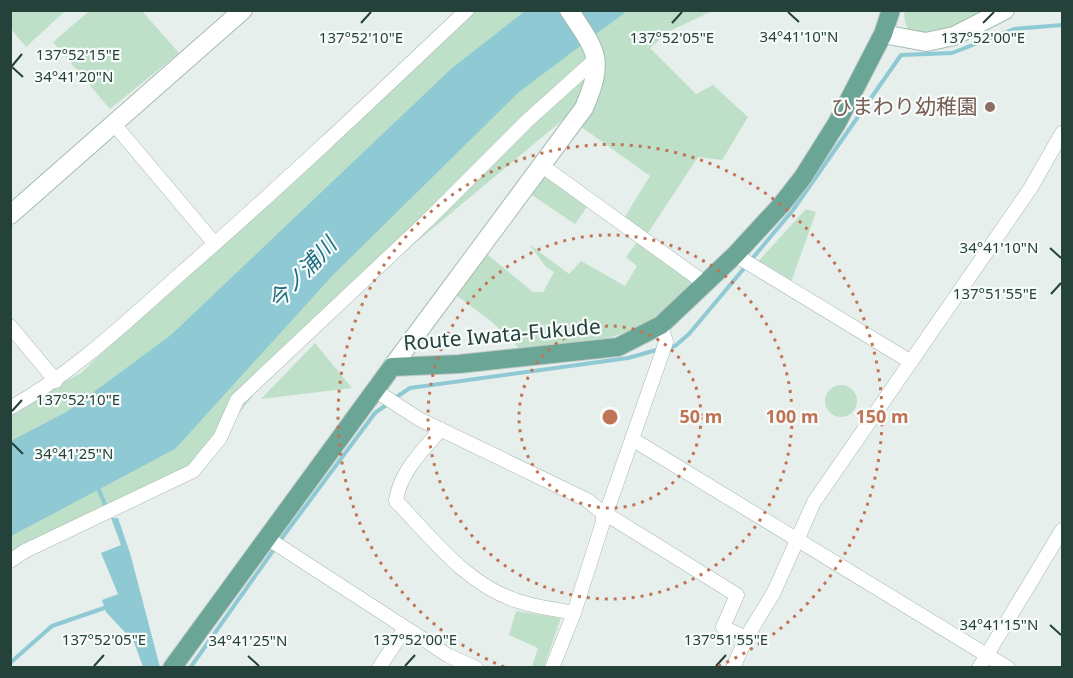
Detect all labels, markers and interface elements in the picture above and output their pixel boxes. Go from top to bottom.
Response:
text: 34°41'10"N [760,26,838,46]
text: 137°52'10"E [319,27,403,47]
text: 137°52'05"E [630,27,714,47]
text: 137°52'00"E [941,27,1025,47]
text: 137°52'15"E [36,44,120,64]
text: 34°41'20"N [35,66,113,86]
place label: ひまわり幼稚園 [831,92,978,120]
marker: ひまわり幼稚園 [983,100,997,114]
water label: 今ノ浦川 [260,228,344,315]
text: 34°41'10"N [960,237,1038,257]
text: 137°51'55"E [953,283,1037,303]
street label: Route Iwata-Fukude [402,311,602,357]
text: 137°52'10"E [36,389,120,409]
text: 50 m [680,404,722,428]
text: 100 m [765,404,819,428]
text: 150 m [855,404,909,428]
centre of rings [600,407,620,427]
text: 34°41'25"N [35,443,113,463]
text: 34°41'15"N [960,614,1038,634]
text: 137°52'05"E [62,629,146,649]
text: 137°52'00"E [373,629,457,649]
text: 137°51'55"E [684,629,768,649]
text: 34°41'25"N [209,630,287,650]

